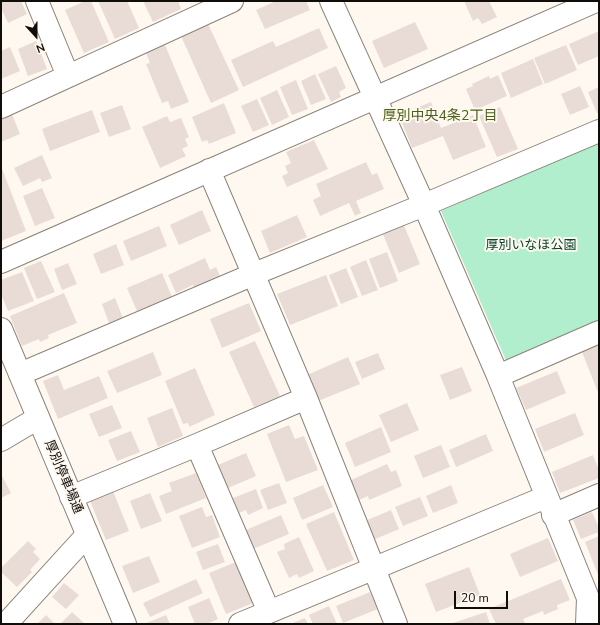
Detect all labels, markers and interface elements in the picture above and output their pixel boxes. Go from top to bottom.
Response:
north arrow [16,16,56,56]
text: N [34,39,47,56]
district label: 厚別中央4条2丁目 [383,109,497,125]
park label: 厚別いなほ公園 [486,238,576,254]
street label: 厚別停車場通 [41,438,85,516]
scale bar [456,583,510,609]
text: 20 m [461,590,489,606]

